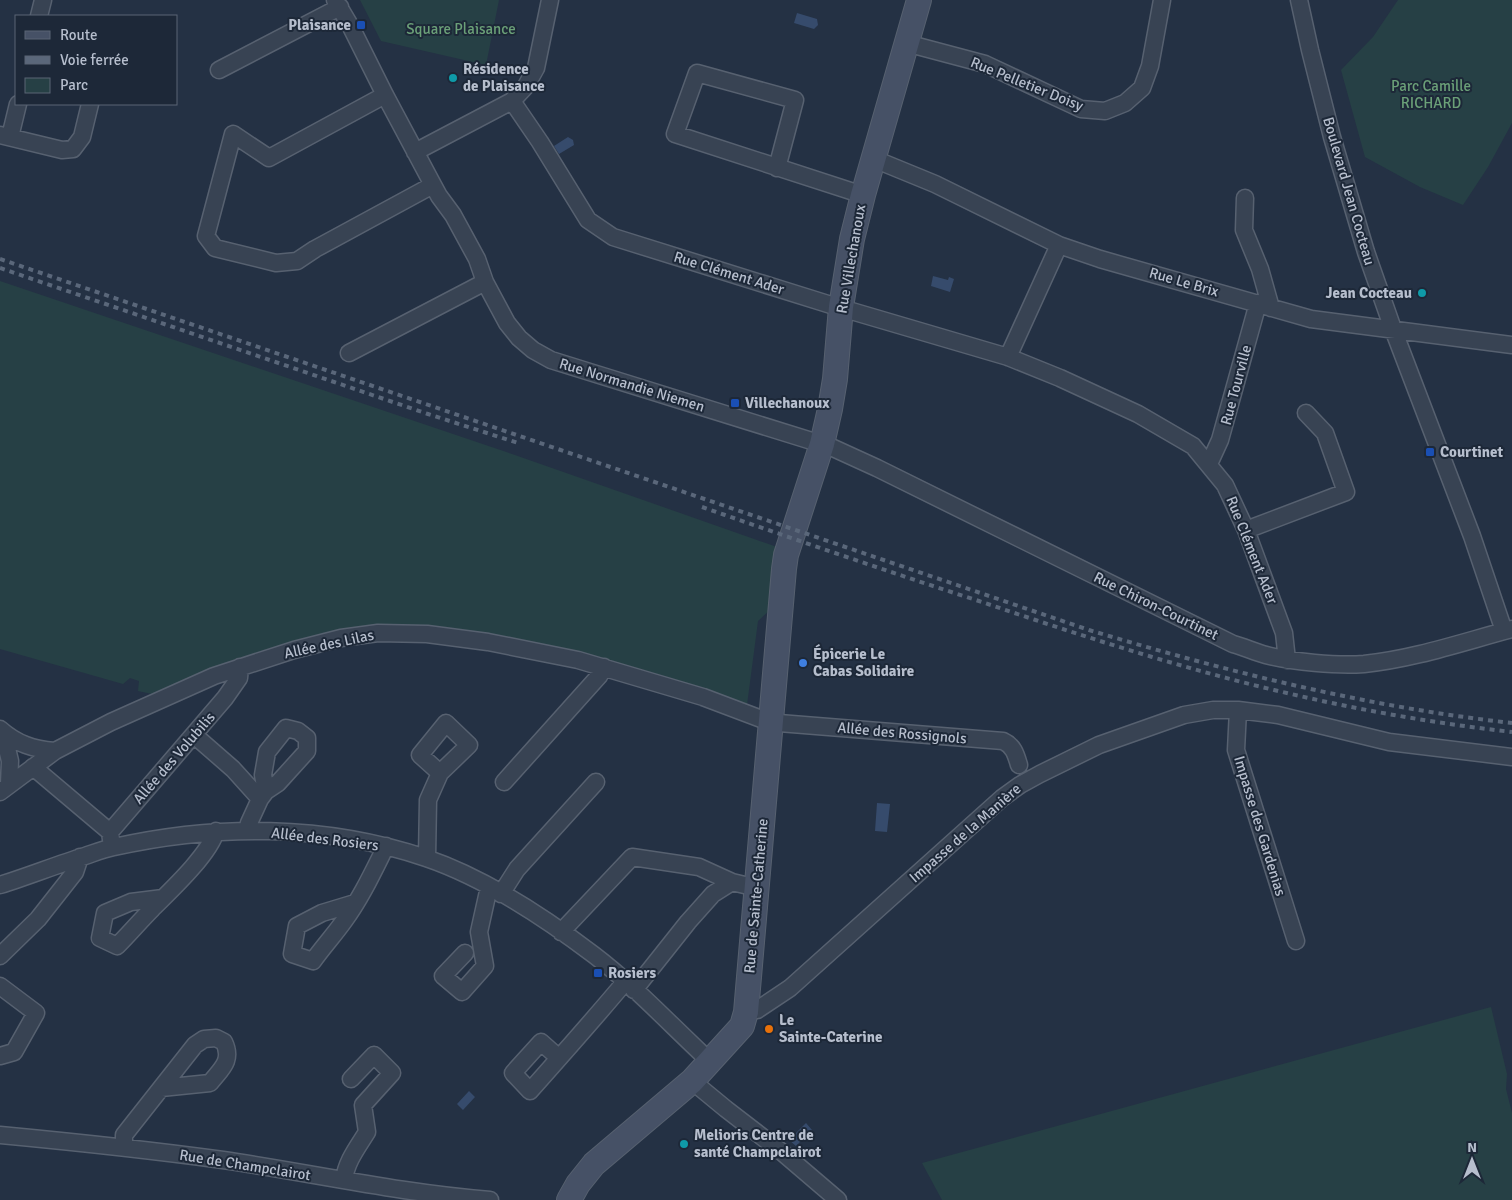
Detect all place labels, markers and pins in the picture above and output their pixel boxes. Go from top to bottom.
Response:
place label: Plaisance [288,16,351,34]
marker: Plaisance [355,19,367,31]
place label: Résidence de Plaisance [463,60,545,95]
marker: Résidence de Plaisance [447,72,459,84]
place label: Jean Cocteau [1325,284,1412,302]
marker: Jean Cocteau [1416,287,1428,299]
place label: Villechanoux [745,394,830,412]
marker: Villechanoux [729,397,741,409]
place label: Courtinet [1440,443,1503,461]
marker: Courtinet [1424,446,1436,458]
place label: Épicerie Le Cabas Solidaire [813,644,914,680]
marker: Épicerie Le Cabas Solidaire [797,657,809,669]
place label: Rosiers [608,964,656,982]
marker: Rosiers [592,967,604,979]
place label: Le Sainte-Caterine [779,1011,882,1046]
marker: Le Sainte-Caterine [763,1023,775,1035]
place label: Melioris Centre de santé Champclairot [694,1126,822,1161]
marker: Melioris Centre de santé Champclairot [678,1138,690,1150]

